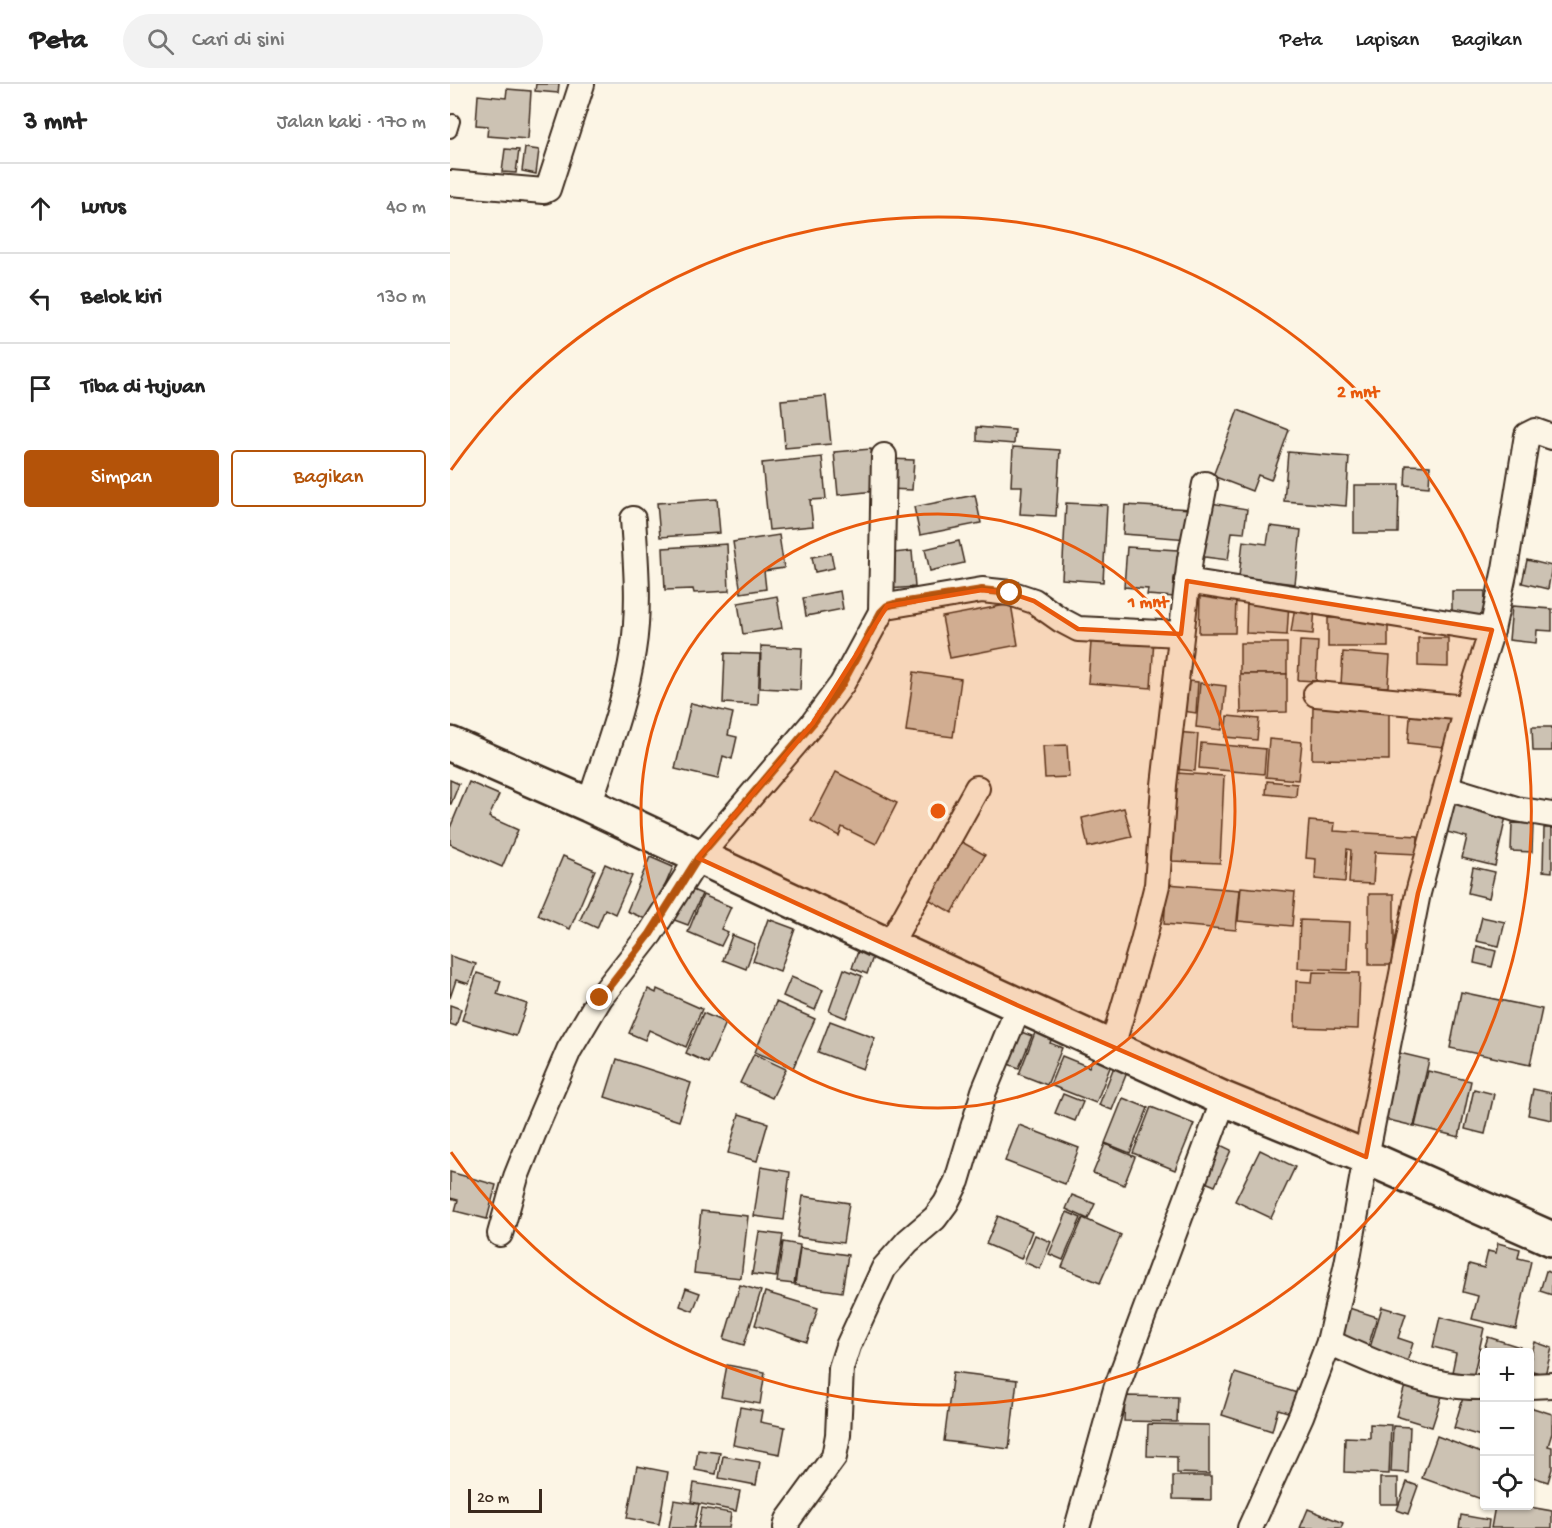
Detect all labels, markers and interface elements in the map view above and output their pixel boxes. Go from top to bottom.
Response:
search box [123,14,543,68]
text: Peta [30,25,87,58]
icon: search [144,25,177,58]
text: Cari di sini [192,28,285,54]
text: Peta [1280,29,1323,54]
text: Lapisan [1356,29,1419,54]
text: Bagikan [1452,29,1522,54]
text: 3 mnt [24,108,85,139]
text: Jalan kaki · 170 m [277,112,426,135]
icon: ahead [24,192,57,225]
text: Lurus [81,195,126,221]
text: 40 m [386,197,426,220]
icon: left [24,282,57,315]
text: Belok kiri [81,285,162,311]
text: 130 m [377,287,426,310]
icon: arrive [24,372,57,405]
text: Tiba di tujuan [81,375,205,401]
text: 2 mnt [1337,383,1381,404]
button: Simpan [24,450,219,507]
button: Bagikan [231,450,426,507]
route start [996,579,1022,605]
text: 1 mnt [1127,593,1170,614]
centre of rings [928,801,948,821]
route end [586,984,612,1010]
map controls [1480,1348,1534,1510]
button: + [1480,1348,1534,1402]
button: − [1480,1402,1534,1456]
button: locate [1480,1456,1534,1510]
scale bar [468,1486,542,1514]
text: 20 m [477,1490,509,1509]

